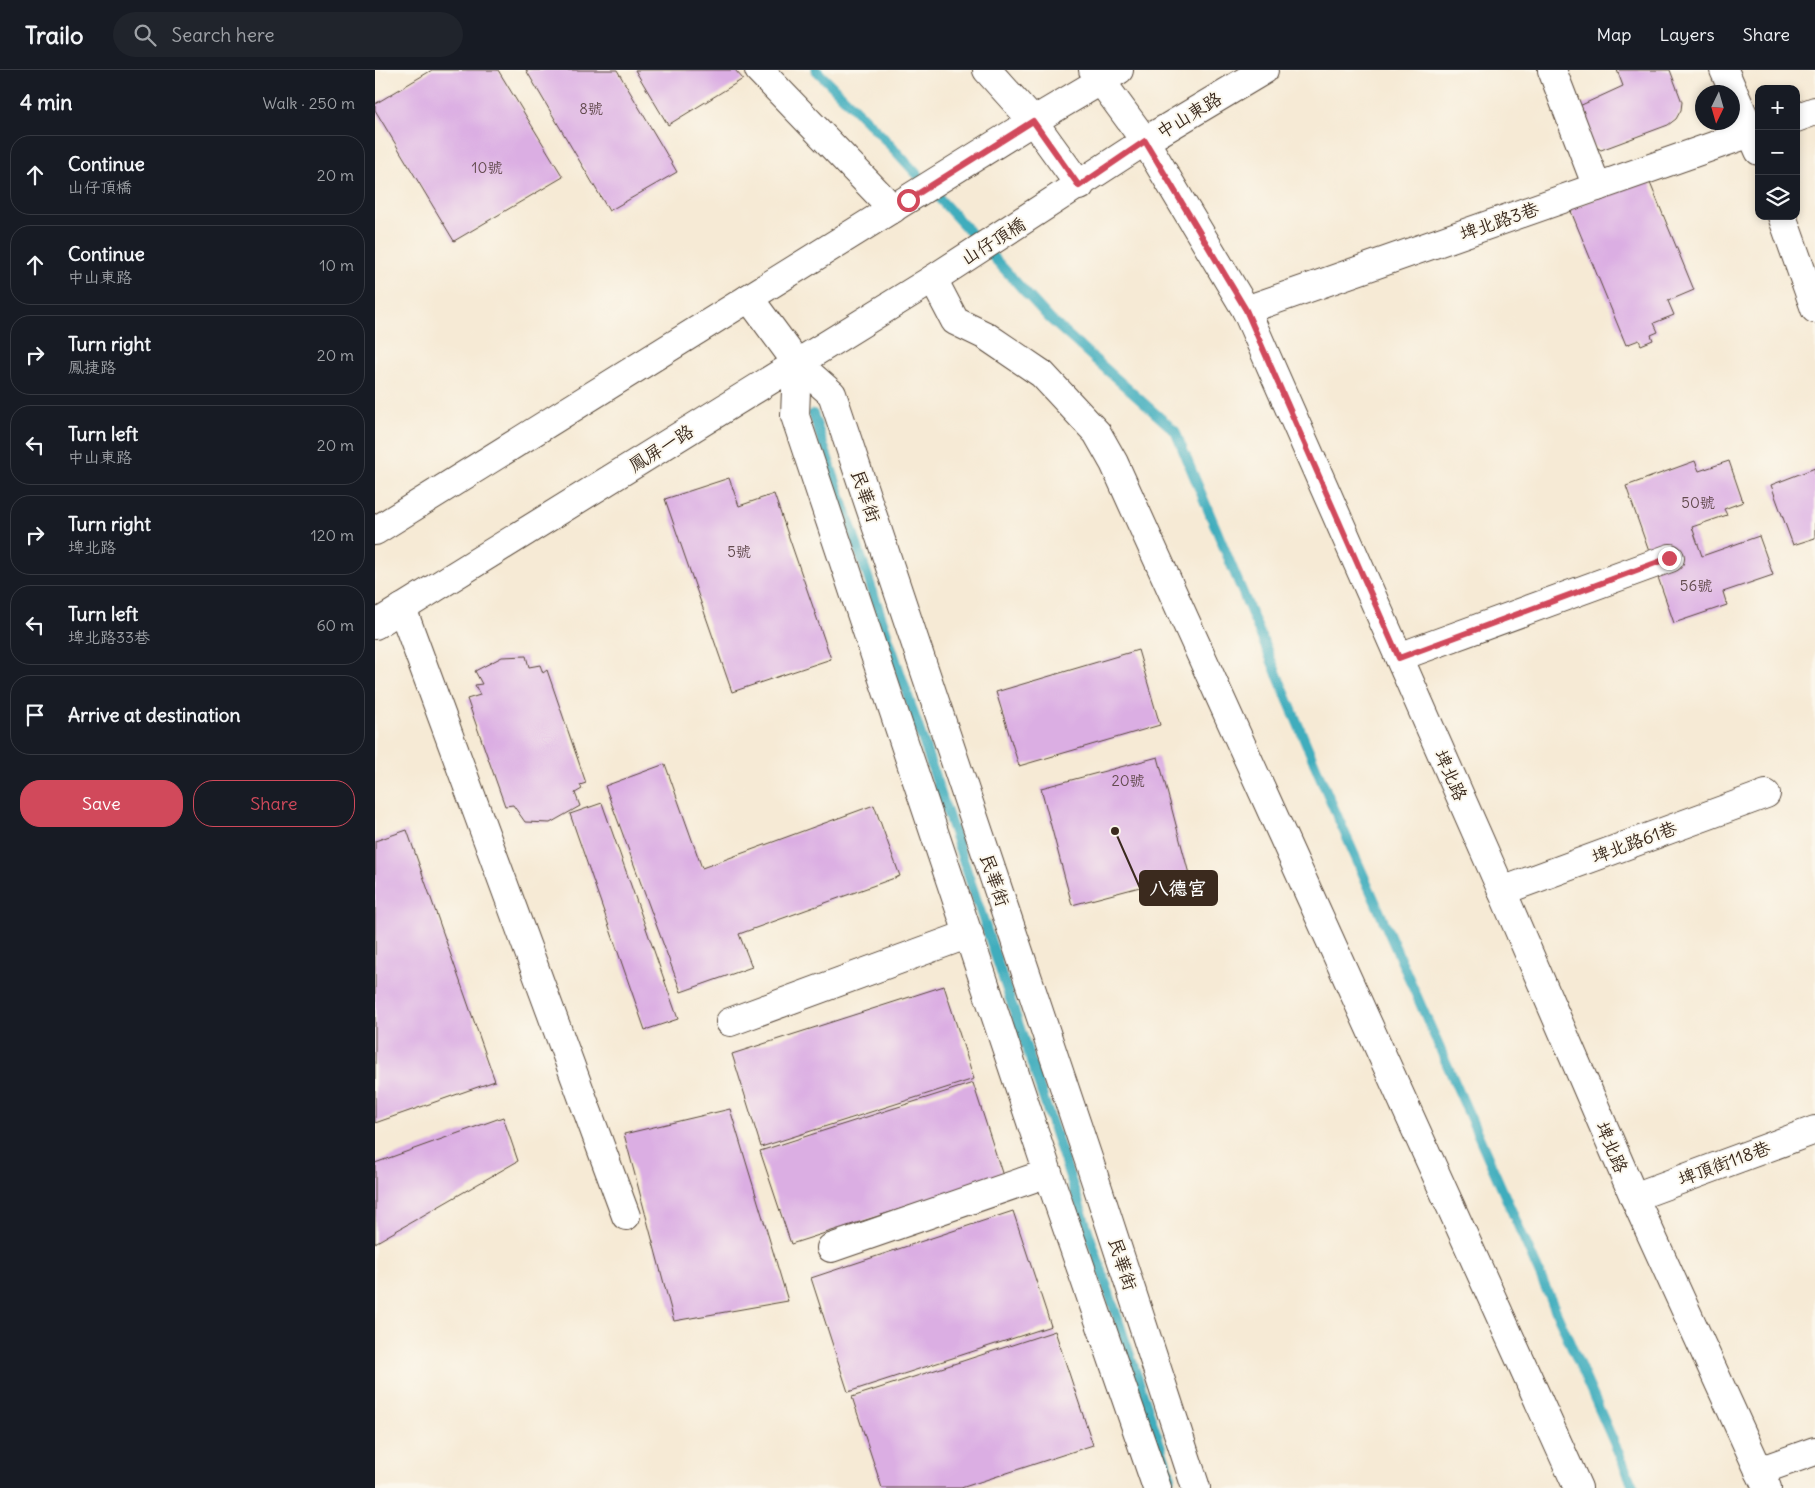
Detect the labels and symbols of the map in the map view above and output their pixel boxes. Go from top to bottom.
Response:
north arrow [1695,85,1740,130]
street label: 中山東路 [1152,87,1226,143]
house number: 8號 [579,99,603,118]
house number: 10號 [472,158,502,177]
route start [897,189,920,212]
street label: 埤北路3巷 [1456,197,1542,245]
street label: 山仔頂橋 [956,212,1030,270]
street label: 鳳屏一路 [624,419,698,477]
street label: 民華街 [846,467,886,525]
house number: 50號 [1681,493,1715,512]
house number: 5號 [727,542,751,561]
route end [1658,547,1681,570]
house number: 56號 [1680,576,1712,595]
street label: 埤北路 [1430,746,1472,804]
house number: 20號 [1111,771,1145,790]
street label: 埤北路61巷 [1588,816,1680,868]
street label: 民華街 [975,851,1015,909]
callout: 八德宮 [1140,871,1217,905]
text: 八德宮 [1149,876,1207,900]
street label: 埤北路 [1591,1118,1633,1176]
street label: 埤頂街118巷 [1675,1136,1773,1190]
street label: 民華街 [1104,1235,1142,1293]

